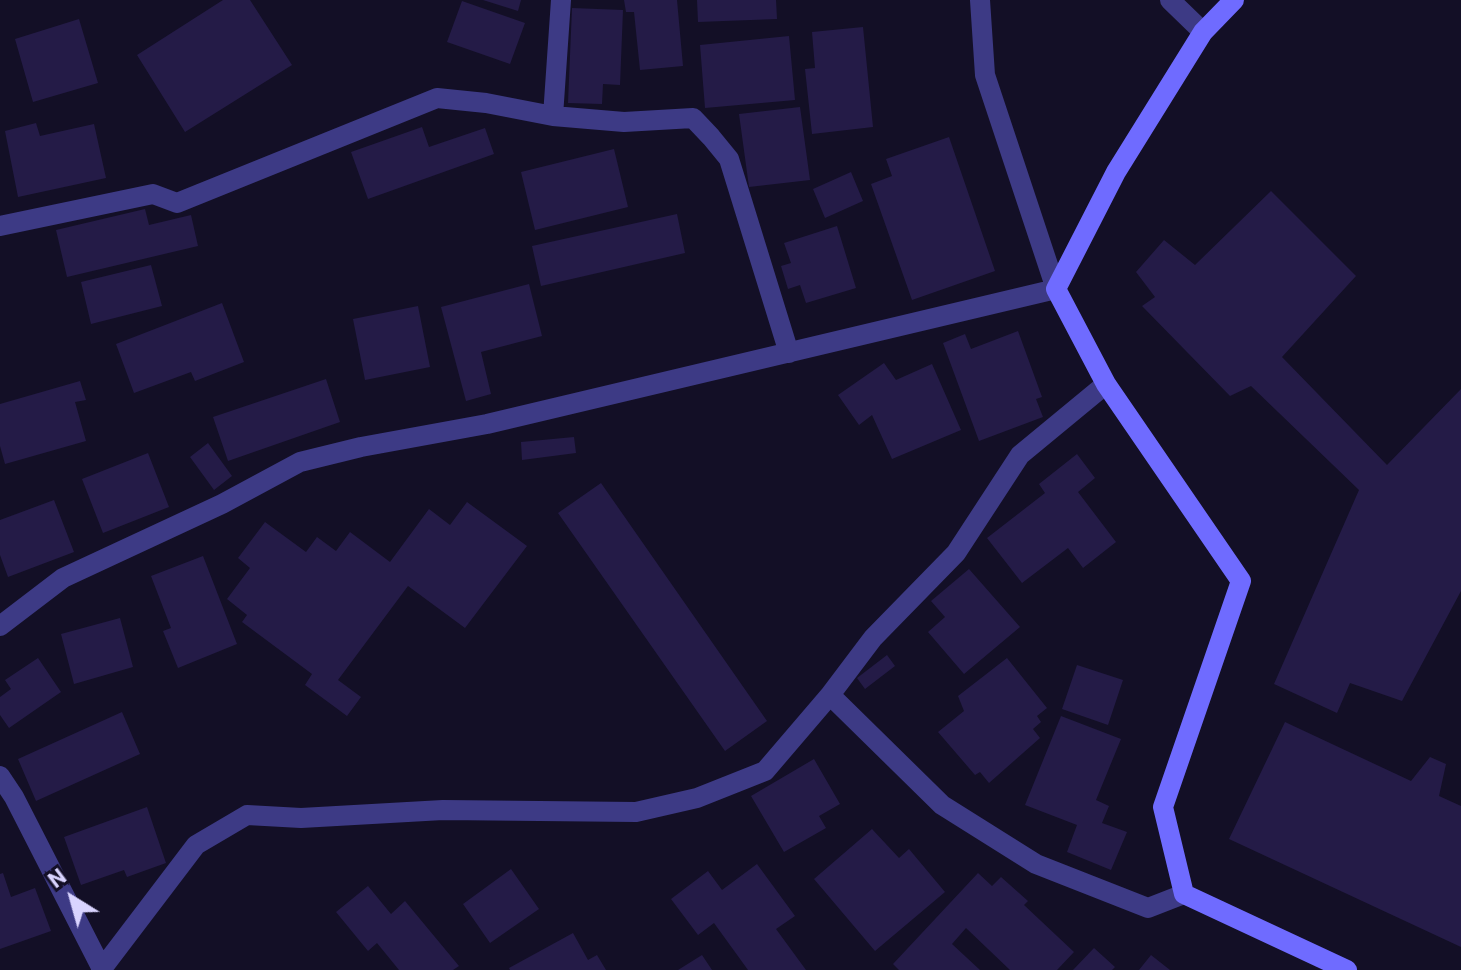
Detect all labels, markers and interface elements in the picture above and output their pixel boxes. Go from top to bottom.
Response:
north arrow [32,858,112,938]
text: N [44,864,71,893]

